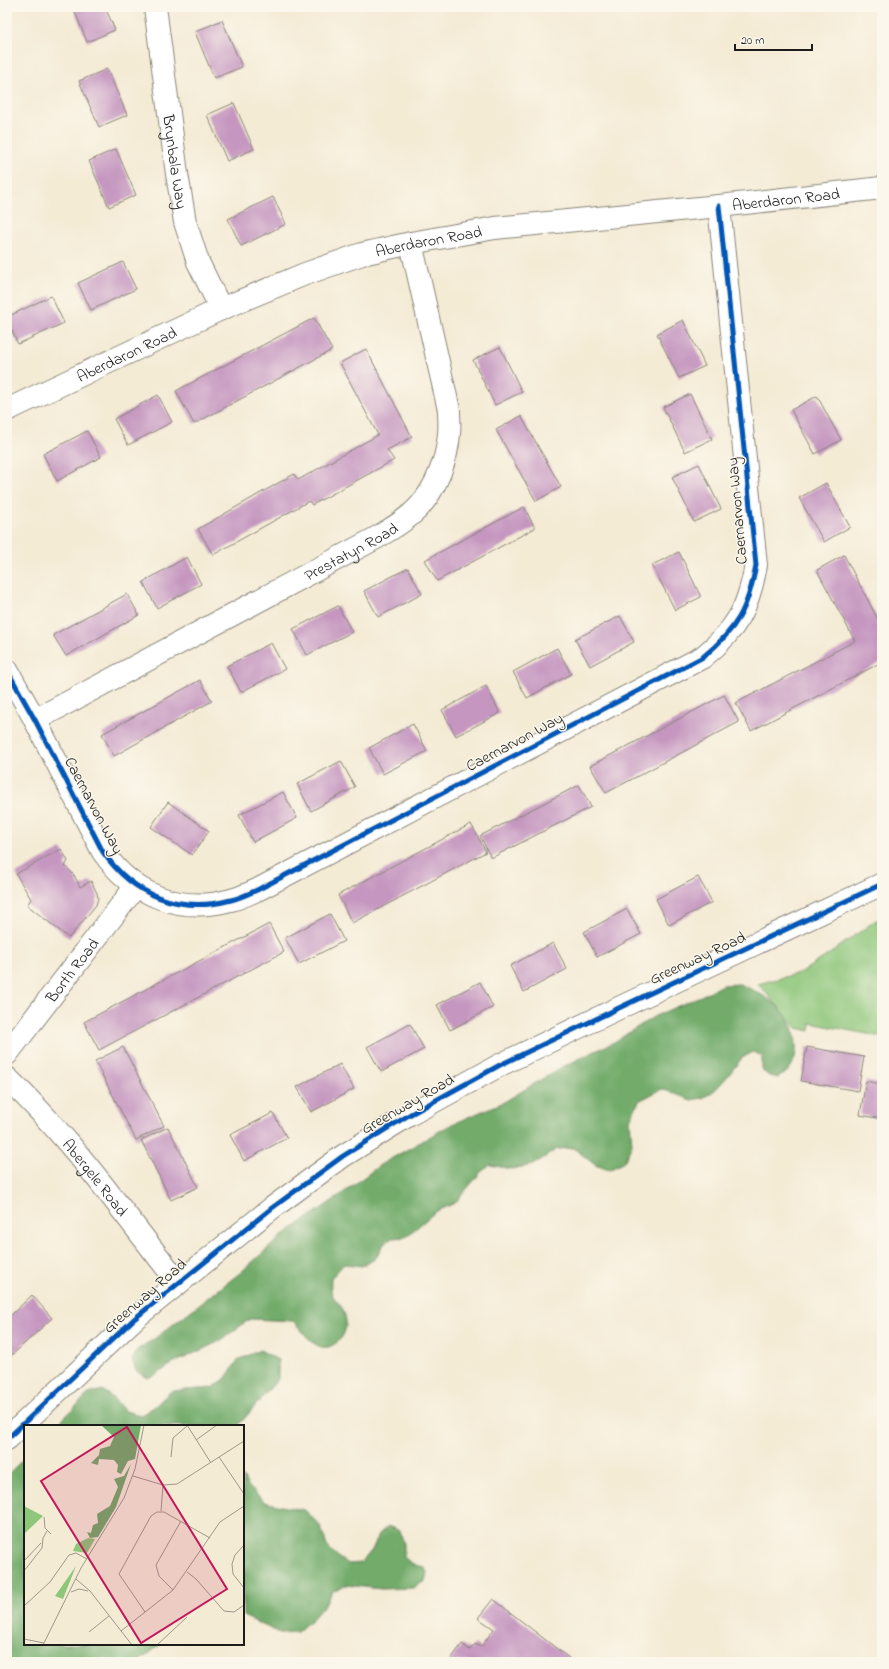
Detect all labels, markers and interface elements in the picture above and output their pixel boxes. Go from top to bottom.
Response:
scale bar [735,26,812,52]
text: 20 m [741,32,764,50]
street label: Brynbala Way [155,112,193,211]
street label: Aberdaron Road [731,183,841,218]
street label: Aberdaron Road [373,221,484,265]
street label: Aberdaron Road [73,322,181,389]
street label: Caernarvon Way [721,456,755,565]
street label: Prestatyn Road [300,517,403,588]
street label: Caernarvon Way [462,707,568,779]
street label: Caernarvon Way [57,753,129,859]
street label: Greenway Road [646,926,750,992]
street label: Borth Road [40,934,106,1009]
street label: Greenway Road [357,1068,459,1141]
street label: Abergele Road [56,1134,133,1222]
street label: Greenway Road [98,1253,192,1340]
inset map [24,1425,244,1645]

